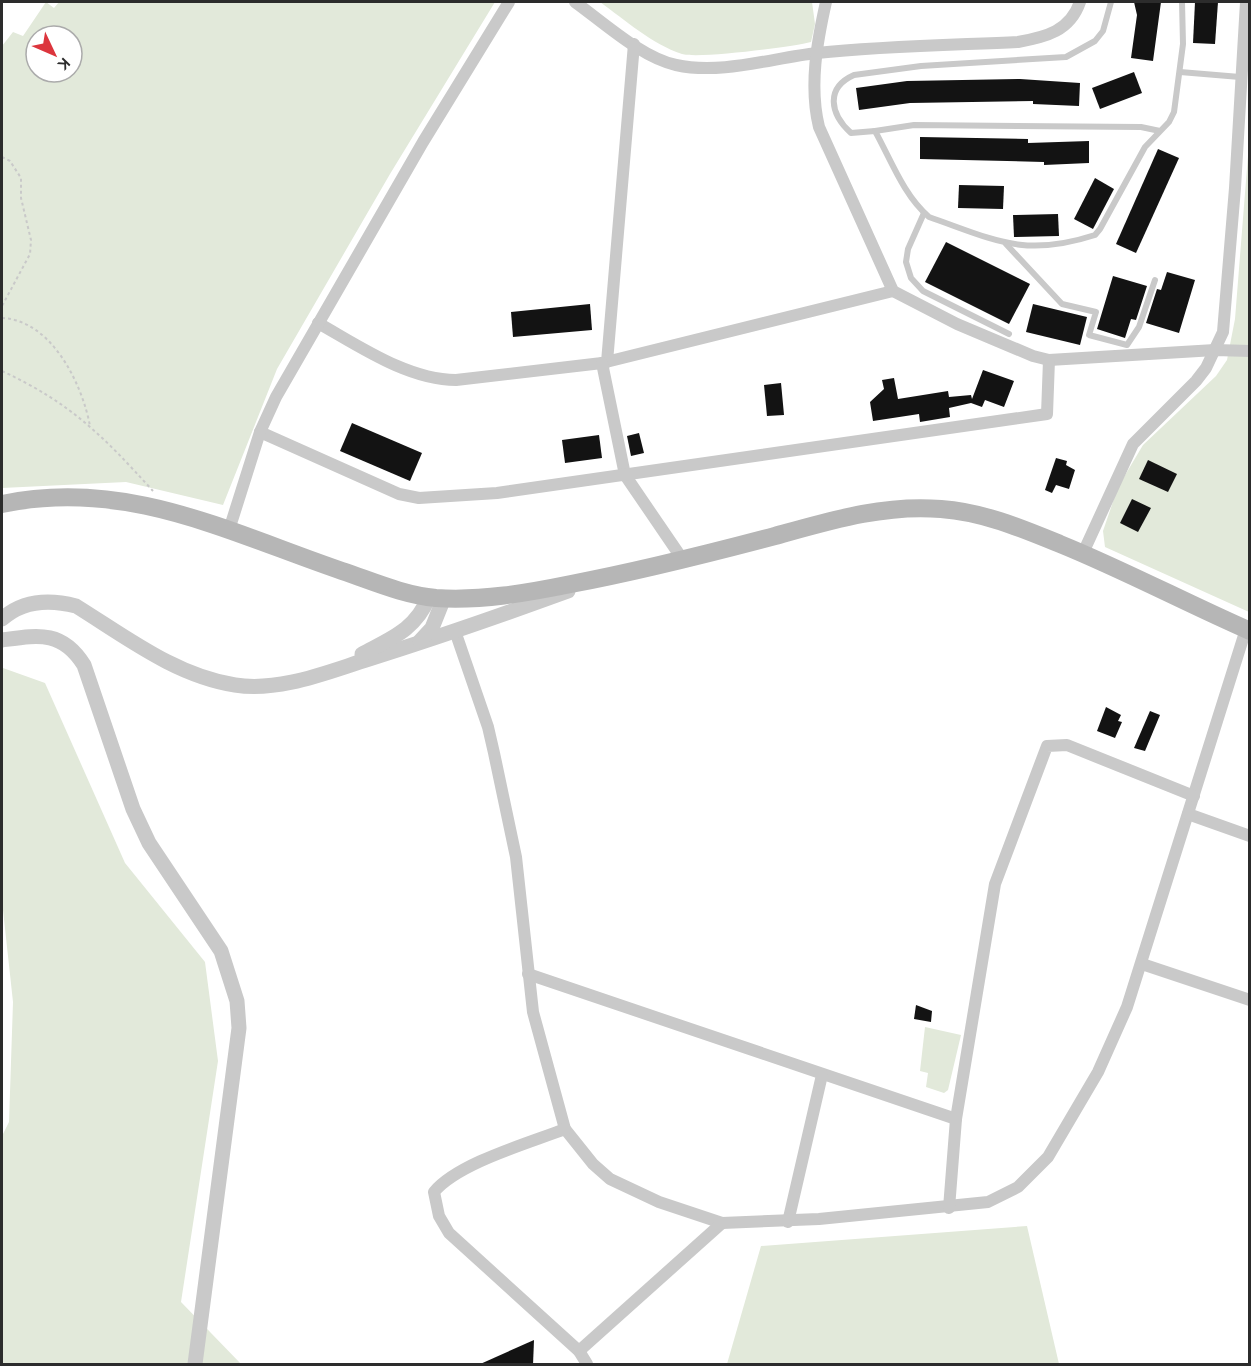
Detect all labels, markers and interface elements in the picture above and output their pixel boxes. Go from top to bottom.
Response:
north arrow [24,24,84,84]
text: K [54,54,75,75]

